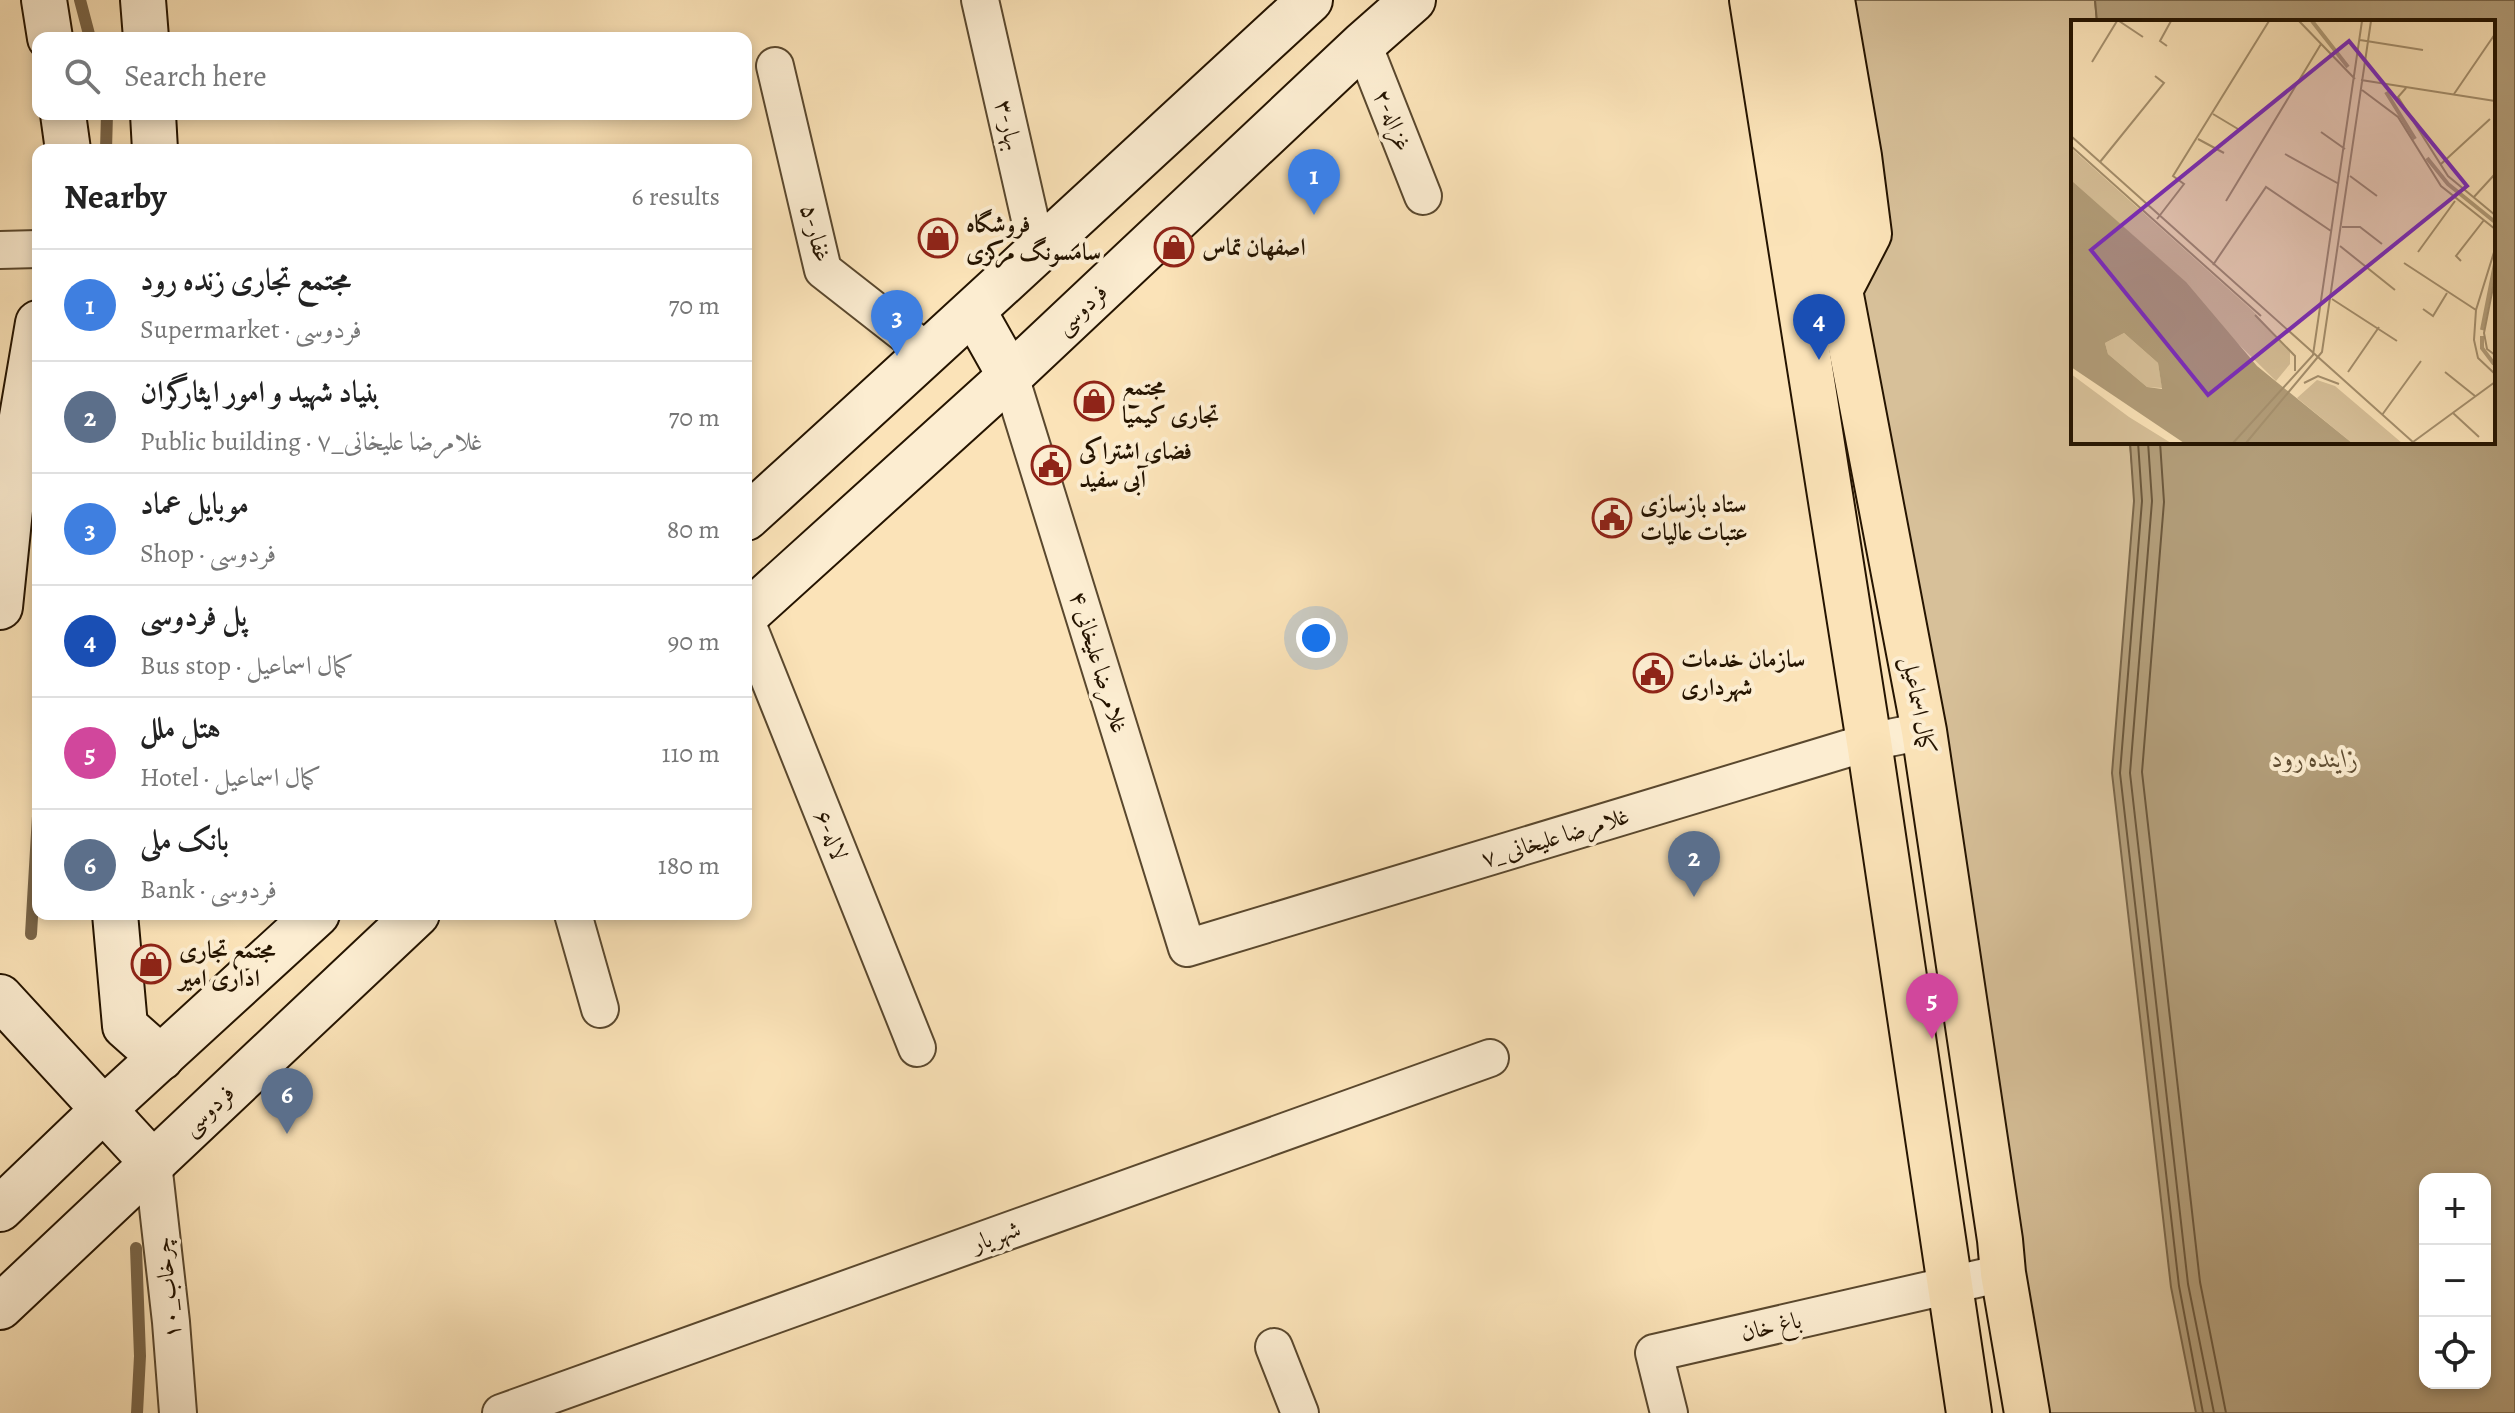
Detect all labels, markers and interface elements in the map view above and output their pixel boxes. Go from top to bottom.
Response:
inset map [2071,20,2495,444]
search box [32,32,752,120]
icon: search [60,54,104,98]
text: Search here [124,56,267,96]
street label: ۲-غزاله [1365,84,1420,156]
street label: ۳-بهار [988,97,1030,153]
pin: 1 [1288,149,1340,215]
text: Nearby [64,173,167,220]
text: 6 results [632,179,720,214]
street label: ۵-غفار [793,200,839,266]
place label: فروشگاه سامسونگ مرکزی [966,208,1101,269]
shop icon: فروشگاه سامسونگ مرکزی [917,217,959,259]
shop icon: اصفهان تماس [1153,226,1195,268]
place label: اصفهان تماس [1202,231,1306,263]
text: مجتمع تجاری زنده رود [140,260,351,300]
street label: فردوسی [1048,276,1115,342]
text: 1 [85,288,95,323]
text: 70 m [668,288,720,323]
pin: 3 [871,290,923,356]
pin: 4 [1793,294,1845,360]
text: Supermarket · فردوسی [140,312,362,347]
place label: مجتمع تجاری کیمیا [1122,371,1219,431]
text: بنیاد شهید و امور ایثارگران [140,372,380,412]
shop icon: مجتمع تجاری کیمیا [1073,380,1115,422]
text: 2 [84,400,96,435]
text: 70 m [668,400,720,435]
text: Public building · ۷_غلامرضا علیخانی [140,424,483,459]
place label: فضای اشتراکی آبی سفید [1078,435,1192,496]
public building icon: فضای اشتراکی آبی سفید [1030,444,1072,486]
text: موبایل عماد [140,484,249,524]
place label: ستاد بازسازی عتبات عالیات [1640,488,1748,548]
public building icon: ستاد بازسازی عتبات عالیات [1591,497,1633,539]
text: 3 [84,512,96,547]
text: 80 m [667,512,720,547]
text: Shop · فردوسی [140,536,276,571]
street label: ۴ غلامرضا علیخانی [1061,587,1136,737]
text: پل فردوسی [140,596,247,636]
your location [1296,618,1336,658]
text: 4 [84,624,96,659]
text: 90 m [668,624,720,659]
place label: سازمان خدمات شهرداری [1681,643,1805,703]
text: Bus stop · کمال اسماعیل [140,648,353,683]
public building icon: سازمان خدمات شهرداری [1632,652,1674,694]
street label: کمال اسماعیل [1894,654,1943,756]
text: هتل ملل [140,708,221,748]
text: 5 [84,736,96,771]
text: 110 m [662,736,720,771]
water label: زاینده رود [2272,741,2358,776]
text: Hotel · کمال اسماعیل [140,760,321,795]
street label: ۷_غلامرضا علیخانی [1477,799,1633,876]
street label: ۶-لاله [806,805,856,865]
text: بانک ملی [140,820,229,860]
pin: 2 [1668,831,1720,897]
text: 6 [84,848,96,883]
text: 180 m [658,848,720,883]
text: Bank · فردوسی [140,872,277,907]
place label: مجتمع تجاری اداری امیر [176,934,276,994]
shop icon: مجتمع تجاری اداری امیر [130,943,172,985]
pin: 5 [1906,973,1958,1039]
pin: 6 [261,1068,313,1134]
street label: فردوسی [175,1077,242,1143]
map controls [2419,1173,2491,1389]
button: + [2419,1173,2491,1245]
street label: شهریار [965,1212,1025,1260]
street label: ۱۰_چرخاب [146,1235,188,1341]
button: − [2419,1245,2491,1317]
street label: باغ خان [1737,1303,1805,1352]
button: locate [2419,1317,2491,1389]

